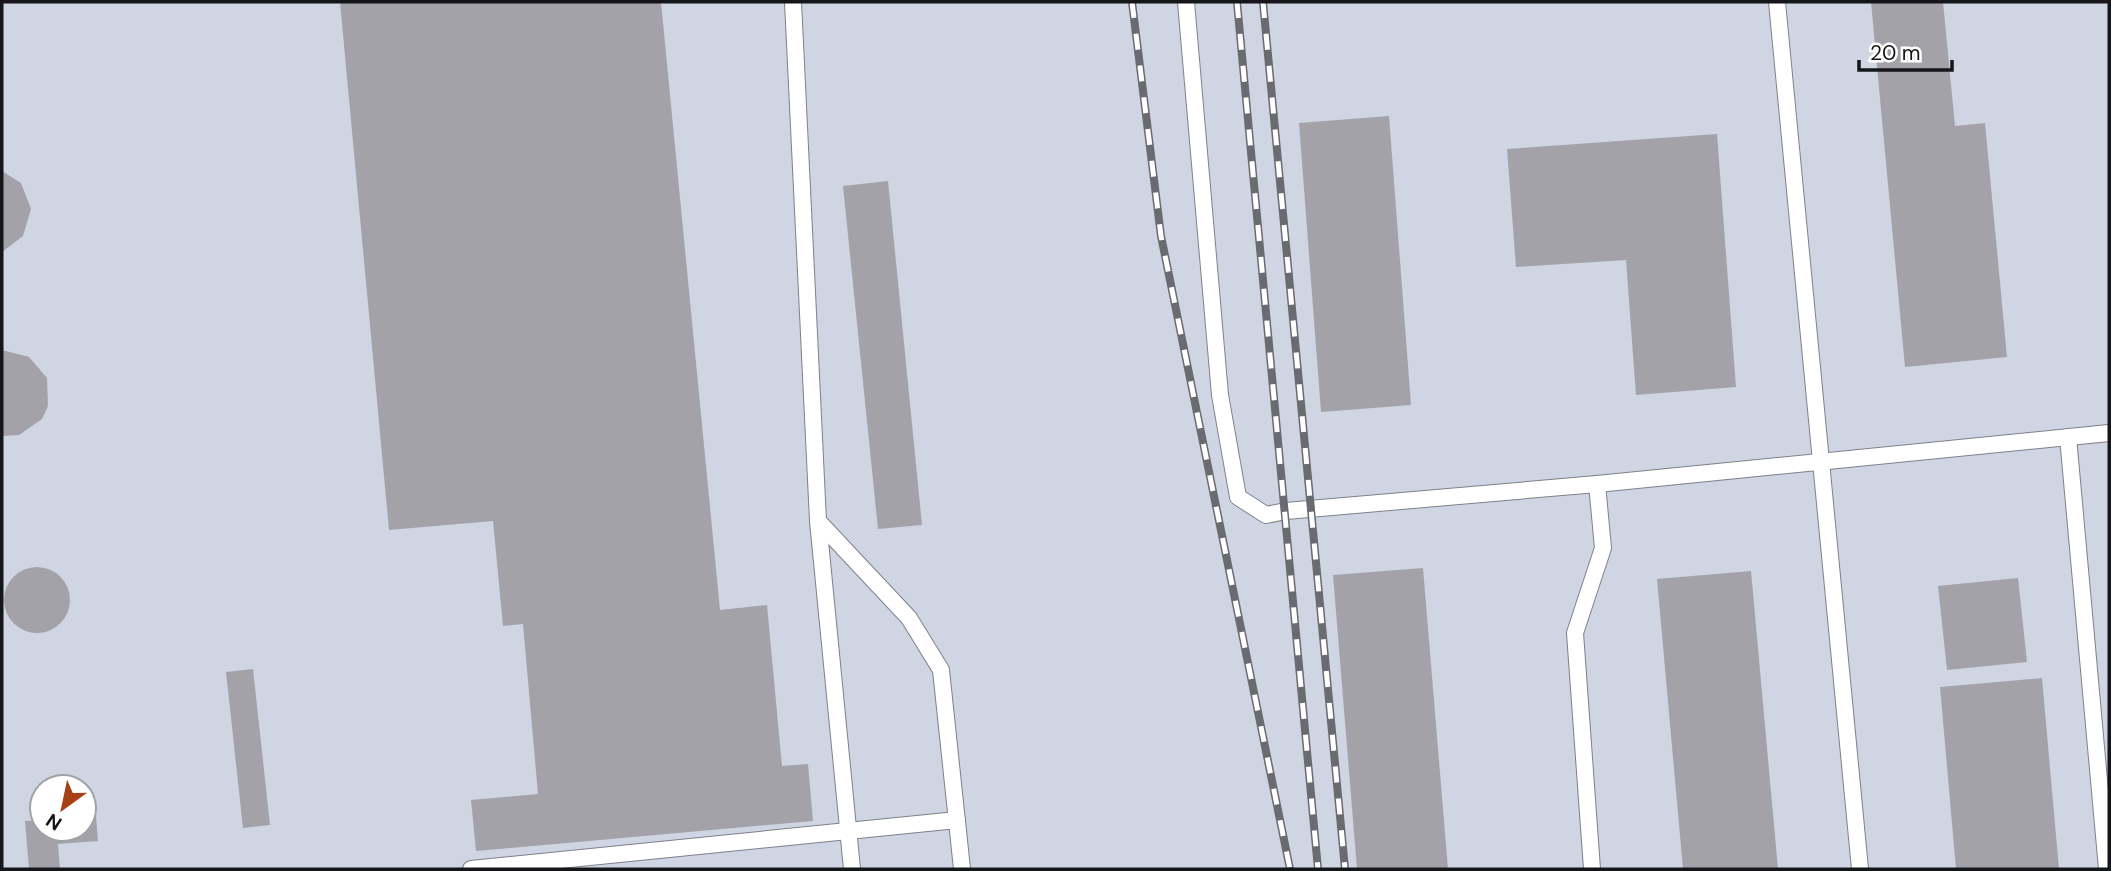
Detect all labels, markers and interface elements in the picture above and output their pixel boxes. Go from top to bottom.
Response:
scale bar [1859,28,1952,72]
text: 20 m [1870,39,1921,67]
north arrow [28,773,98,843]
text: N [41,808,67,836]

